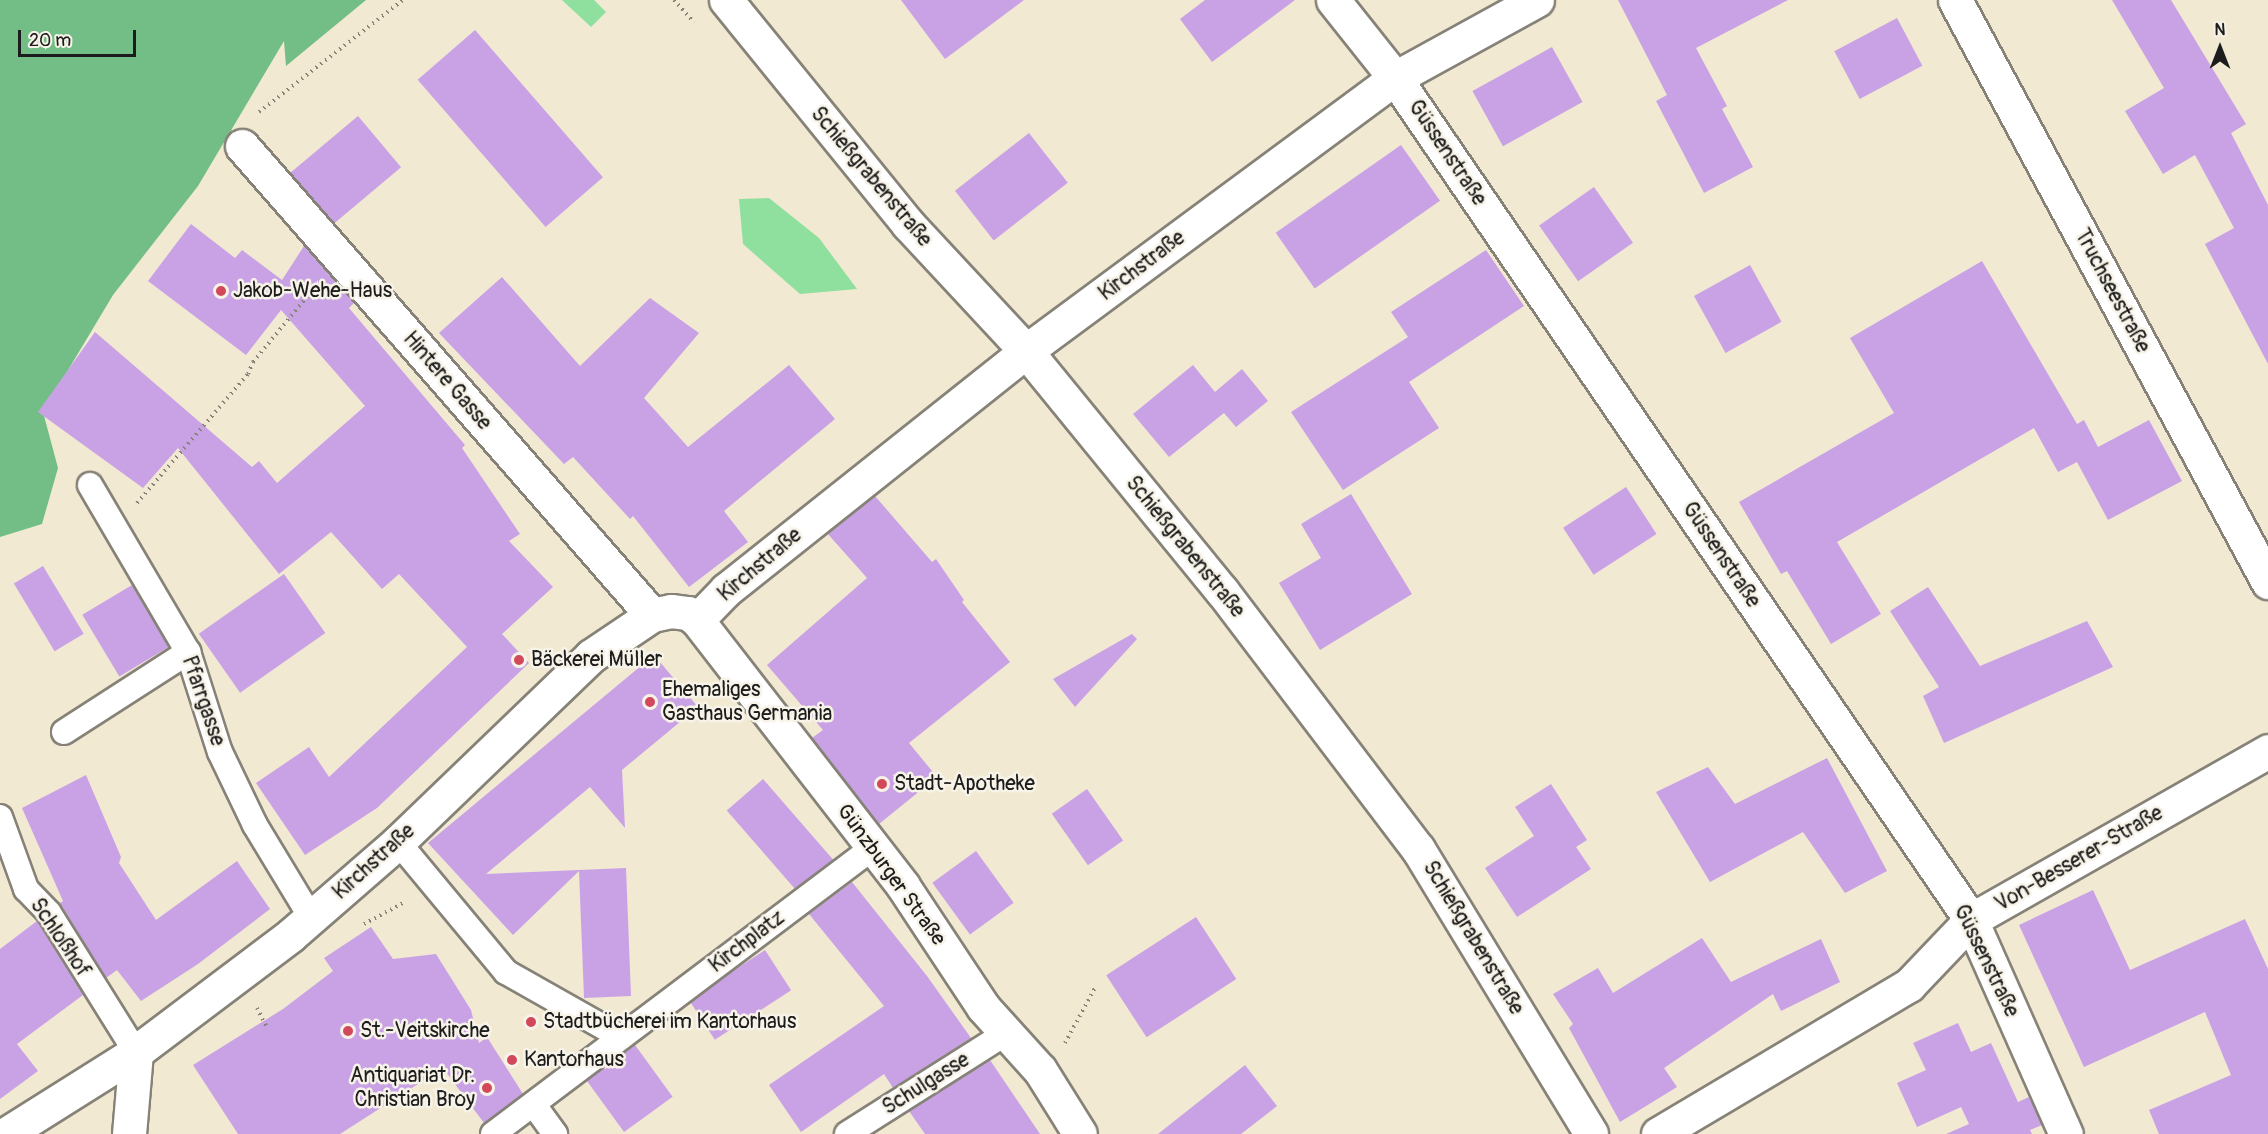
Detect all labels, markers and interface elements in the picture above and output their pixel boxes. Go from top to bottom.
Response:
scale bar [21,18,140,56]
north arrow [2190,18,2250,78]
text: N [2215,20,2225,40]
text: 20 m [29,29,71,52]
street label: Güssenstraße [1402,95,1492,211]
street label: Schießgrabenstraße [805,102,937,252]
street label: Kirchstraße [1094,225,1190,307]
street label: Truchseestraße [2069,225,2155,357]
place label: Jakob-Wehe-Haus [233,278,392,304]
marker: Jakob-Wehe-Haus [214,284,228,298]
street label: Hintere Gasse [397,327,497,435]
street label: Schießgrabenstraße [1120,471,1250,623]
street label: Güssenstraße [1676,497,1766,613]
street label: Kirchstraße [713,523,807,607]
place label: Bäckerei Müller [531,647,662,673]
street label: Pfarrgasse [176,653,230,749]
marker: Bäckerei Müller [512,653,526,667]
place label: Ehemaliges Gasthaus Germania [662,677,832,727]
marker: Ehemaliges Gasthaus Germania [643,695,657,709]
place label: Stadt-Apotheke [894,771,1035,797]
marker: Stadt-Apotheke [875,777,889,791]
street label: Günzburger Straße [831,799,951,951]
street label: Von-Besserer-Straße [1991,801,2167,917]
street label: Kirchstraße [328,819,420,905]
street label: Schießgrabenstraße [1417,857,1529,1019]
street label: Schloßhof [24,894,96,982]
street label: Güssenstraße [1948,901,2024,1021]
street label: Kirchplatz [704,905,790,979]
place label: Stadtbücherei im Kantorhaus [543,1009,796,1035]
marker: Stadtbücherei im Kantorhaus [524,1015,538,1029]
place label: St.-Veitskirche [360,1018,490,1044]
marker: St.-Veitskirche [341,1024,355,1038]
place label: Kantorhaus [524,1047,624,1073]
street label: Schulgasse [878,1047,974,1121]
marker: Kantorhaus [505,1053,519,1067]
place label: Antiquariat Dr. Christian Broy [350,1063,475,1113]
marker: Antiquariat Dr. Christian Broy [480,1081,494,1095]

